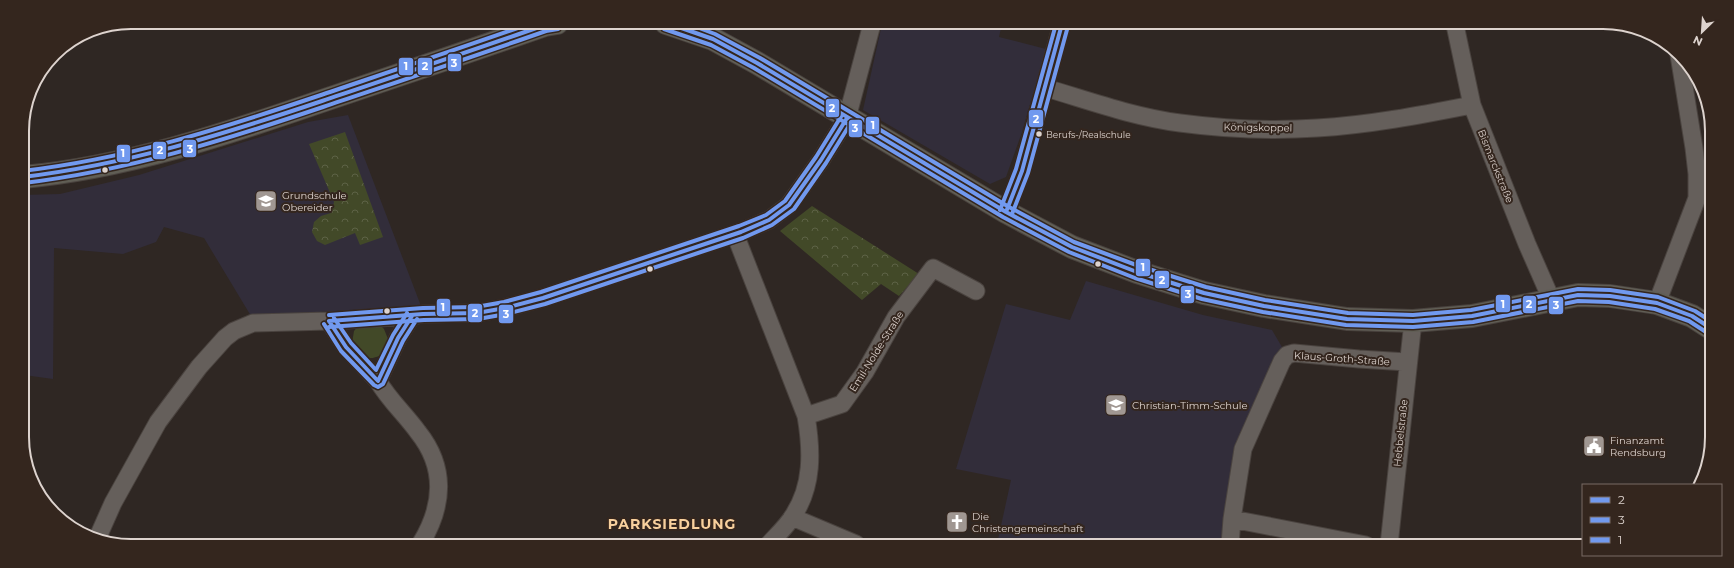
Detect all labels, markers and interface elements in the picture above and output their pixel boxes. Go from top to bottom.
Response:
north arrow [1682,12,1722,52]
text: N [1691,33,1705,49]
line badge: 3 [447,53,462,72]
text: 3 [450,56,458,70]
line badge: 1 [398,57,414,76]
line badge: 2 [417,57,433,76]
text: 1 [404,59,408,73]
text: 2 [422,59,429,73]
line badge: 2 [825,98,840,118]
text: 2 [829,101,836,115]
line badge: 2 [1028,109,1044,128]
text: 2 [1033,112,1040,126]
line badge: 1 [865,116,880,135]
text: 1 [871,118,875,132]
line badge: 3 [848,119,863,138]
street label: Königskoppel [1224,120,1292,135]
text: 3 [851,121,859,135]
street label: Bismarckstraße [1475,128,1516,205]
marker: Berufs-/Realschule [1034,129,1044,139]
place label: Berufs-/Realschule [1046,129,1131,140]
line badge: 3 [182,139,197,158]
line badge: 2 [152,141,167,160]
text: 3 [186,142,194,156]
text: 2 [157,143,164,157]
line badge: 1 [116,144,131,163]
text: 1 [121,146,125,160]
unlabelled marker [100,165,110,175]
school or university icon: Grundschule Obereider [253,188,279,214]
place label: Grundschule Obereider [282,189,347,214]
line badge: 1 [1135,258,1151,277]
unlabelled marker [1093,259,1103,269]
text: 1 [1141,260,1145,274]
unlabelled marker [645,264,655,274]
line badge: 2 [1154,270,1170,289]
text: 2 [1159,273,1166,287]
line badge: 3 [1180,285,1195,304]
text: 3 [1184,287,1192,301]
line badge: 1 [1495,294,1511,313]
line badge: 2 [1522,295,1537,314]
line badge: 3 [1548,296,1564,315]
text: 1 [1501,297,1505,311]
text: 2 [1526,297,1533,311]
line badge: 1 [436,298,451,317]
text: 3 [1552,298,1560,312]
text: 1 [441,300,445,314]
line badge: 2 [467,303,483,323]
line badge: 3 [498,304,514,324]
unlabelled marker [382,306,392,316]
text: 2 [472,306,479,320]
text: 3 [502,307,510,321]
street label: Emil-Nolde-Straße [846,309,906,394]
street label: Klaus-Groth-Straße [1294,349,1390,368]
school or university icon: Christian-Timm-Schule [1103,392,1129,418]
place label: Christian-Timm-Schule [1132,399,1247,412]
street label: Hebbelstraße [1390,399,1410,467]
public building icon: Finanzamt Rendsburg [1581,433,1607,459]
place label: Finanzamt Rendsburg [1610,434,1666,459]
legend [1582,484,1722,556]
text: 2 [1618,492,1625,507]
church icon: Die Christengemeinschaft [944,509,970,535]
place label: Die Christengemeinschaft [972,510,1084,535]
text: 3 [1618,512,1625,527]
district label: PARKSIEDLUNG [608,515,736,533]
text: 1 [1618,532,1622,547]

